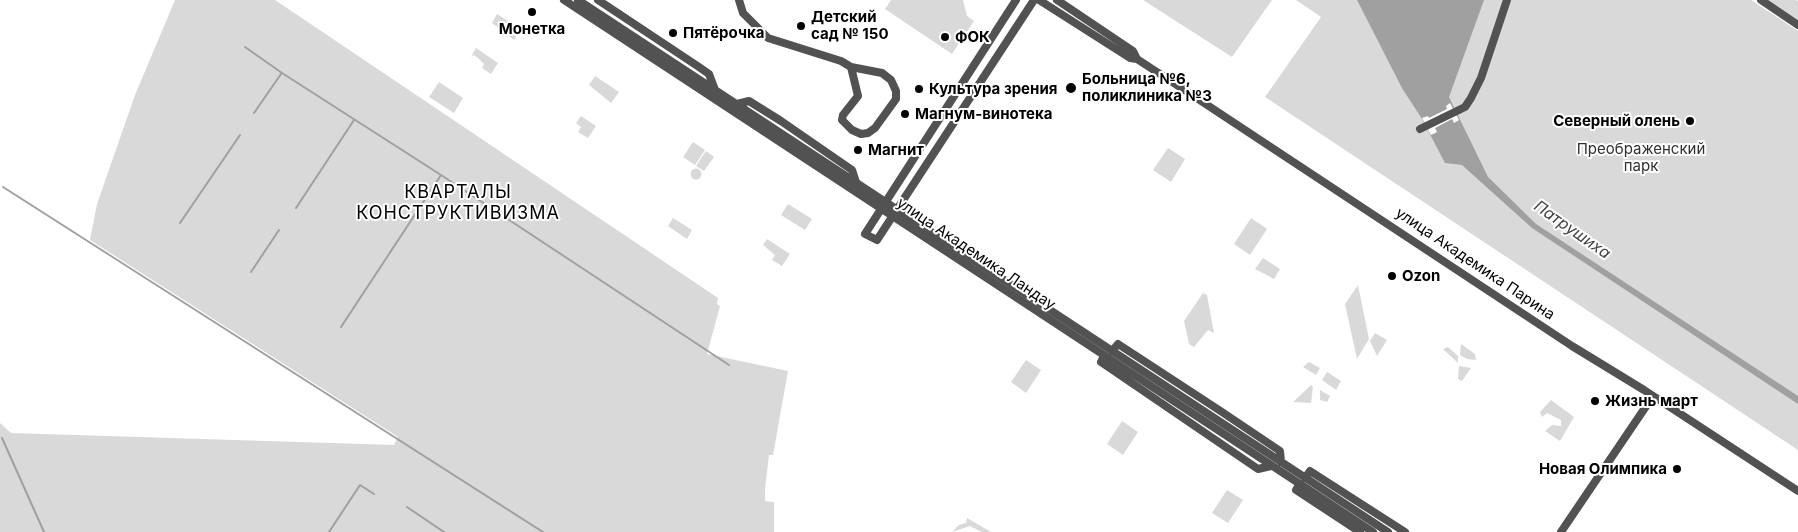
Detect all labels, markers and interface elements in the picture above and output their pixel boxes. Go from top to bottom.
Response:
marker: Монетка [526,6,538,18]
place label: Детский сад № 150 [811,8,889,43]
place label: Монетка [499,20,565,38]
marker: Детский сад № 150 [795,20,807,32]
place label: Пятёрочка [683,24,764,42]
marker: Пятёрочка [667,27,679,39]
place label: ФОК [955,28,990,46]
marker: ФОК [939,31,951,43]
place label: Больница №6, поликлиника №3 [1082,70,1212,105]
place label: Культура зрения [929,80,1057,98]
marker: Больница №6, поликлиника №3 [1064,81,1078,95]
marker: Культура зрения [913,83,925,95]
place label: Магнум-винотека [915,105,1052,123]
marker: Магнум-винотека [899,108,911,120]
place label: Северный олень [1553,112,1680,130]
marker: Северный олень [1684,115,1696,127]
park label: Преображенский парк [1577,140,1705,175]
place label: Магнит [868,141,924,159]
marker: Магнит [852,144,864,156]
district label: КВАРТАЛЫ КОНСТРУКТИВИЗМА [354,182,562,224]
street label: улица Академика Ландау [893,194,1059,314]
water label: Патрушиха [1530,197,1614,263]
street label: улица Академика Парина [1392,204,1558,324]
place label: Ozon [1402,267,1440,285]
marker: Ozon [1386,270,1398,282]
place label: Жизнь март [1605,392,1698,410]
marker: Жизнь март [1589,395,1601,407]
place label: Новая Олимпика [1539,460,1667,478]
marker: Новая Олимпика [1671,463,1683,475]

